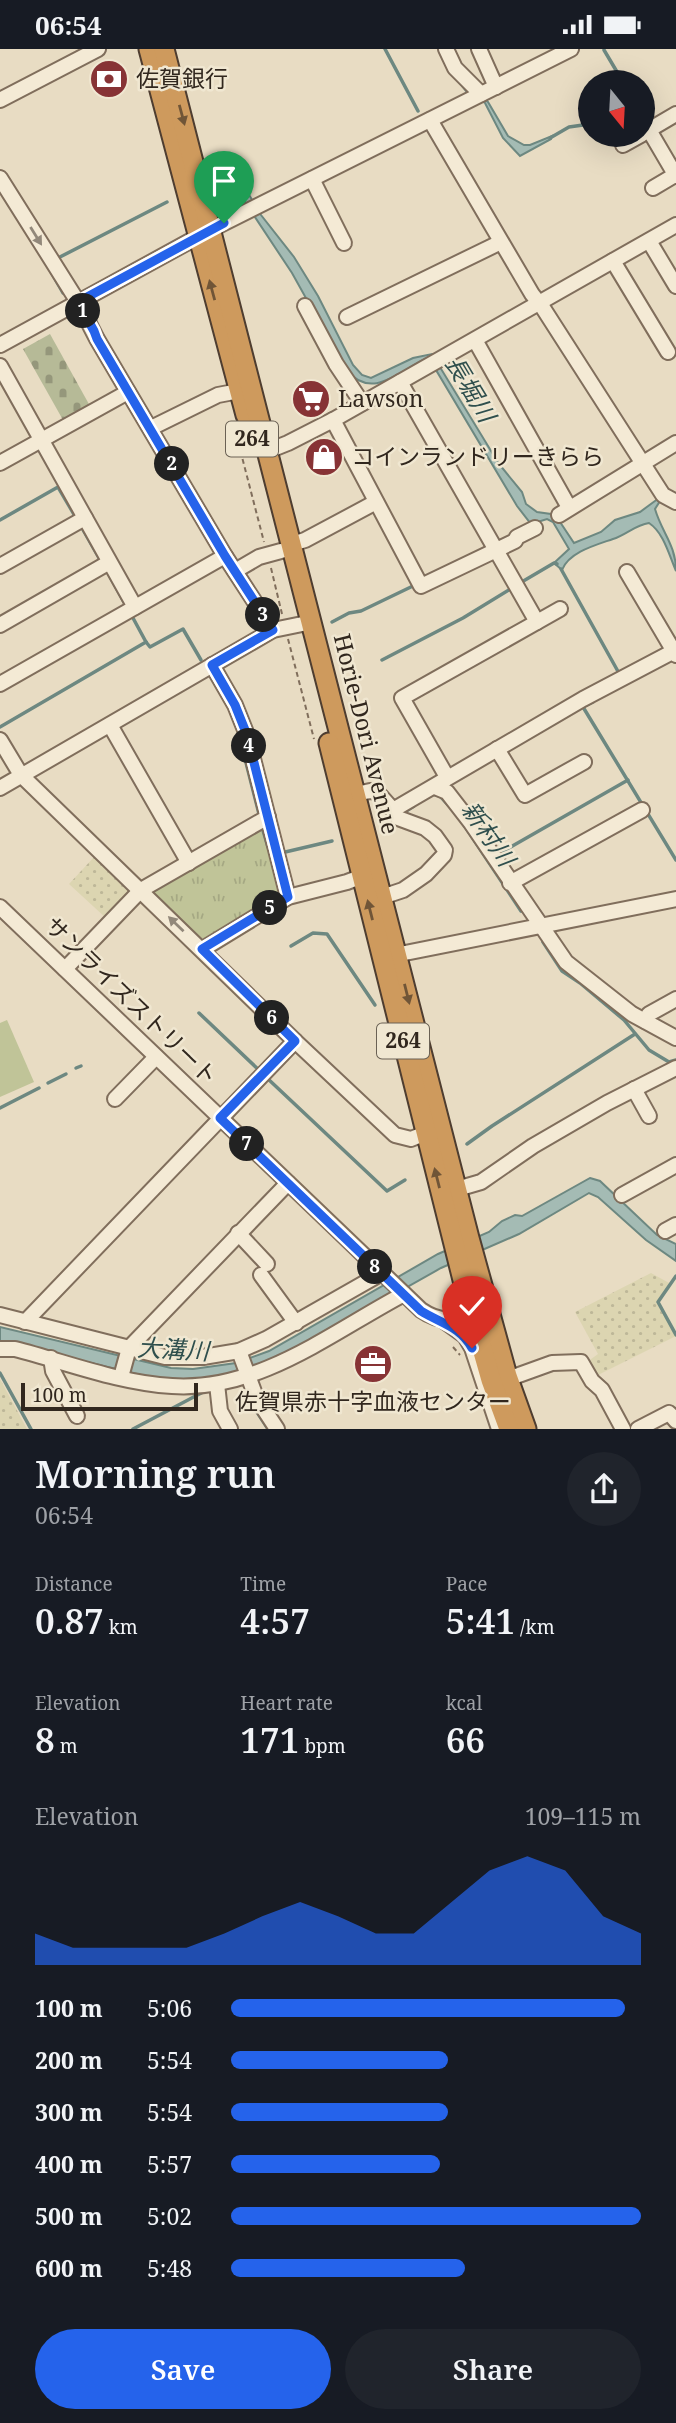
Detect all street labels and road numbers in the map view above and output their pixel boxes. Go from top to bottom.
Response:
road number: 264 [226,421,278,457]
street label: Horie-Dori Avenue [327,630,407,837]
street label: サンライズストリート [38,909,225,1091]
road number: 264 [377,1023,429,1059]

